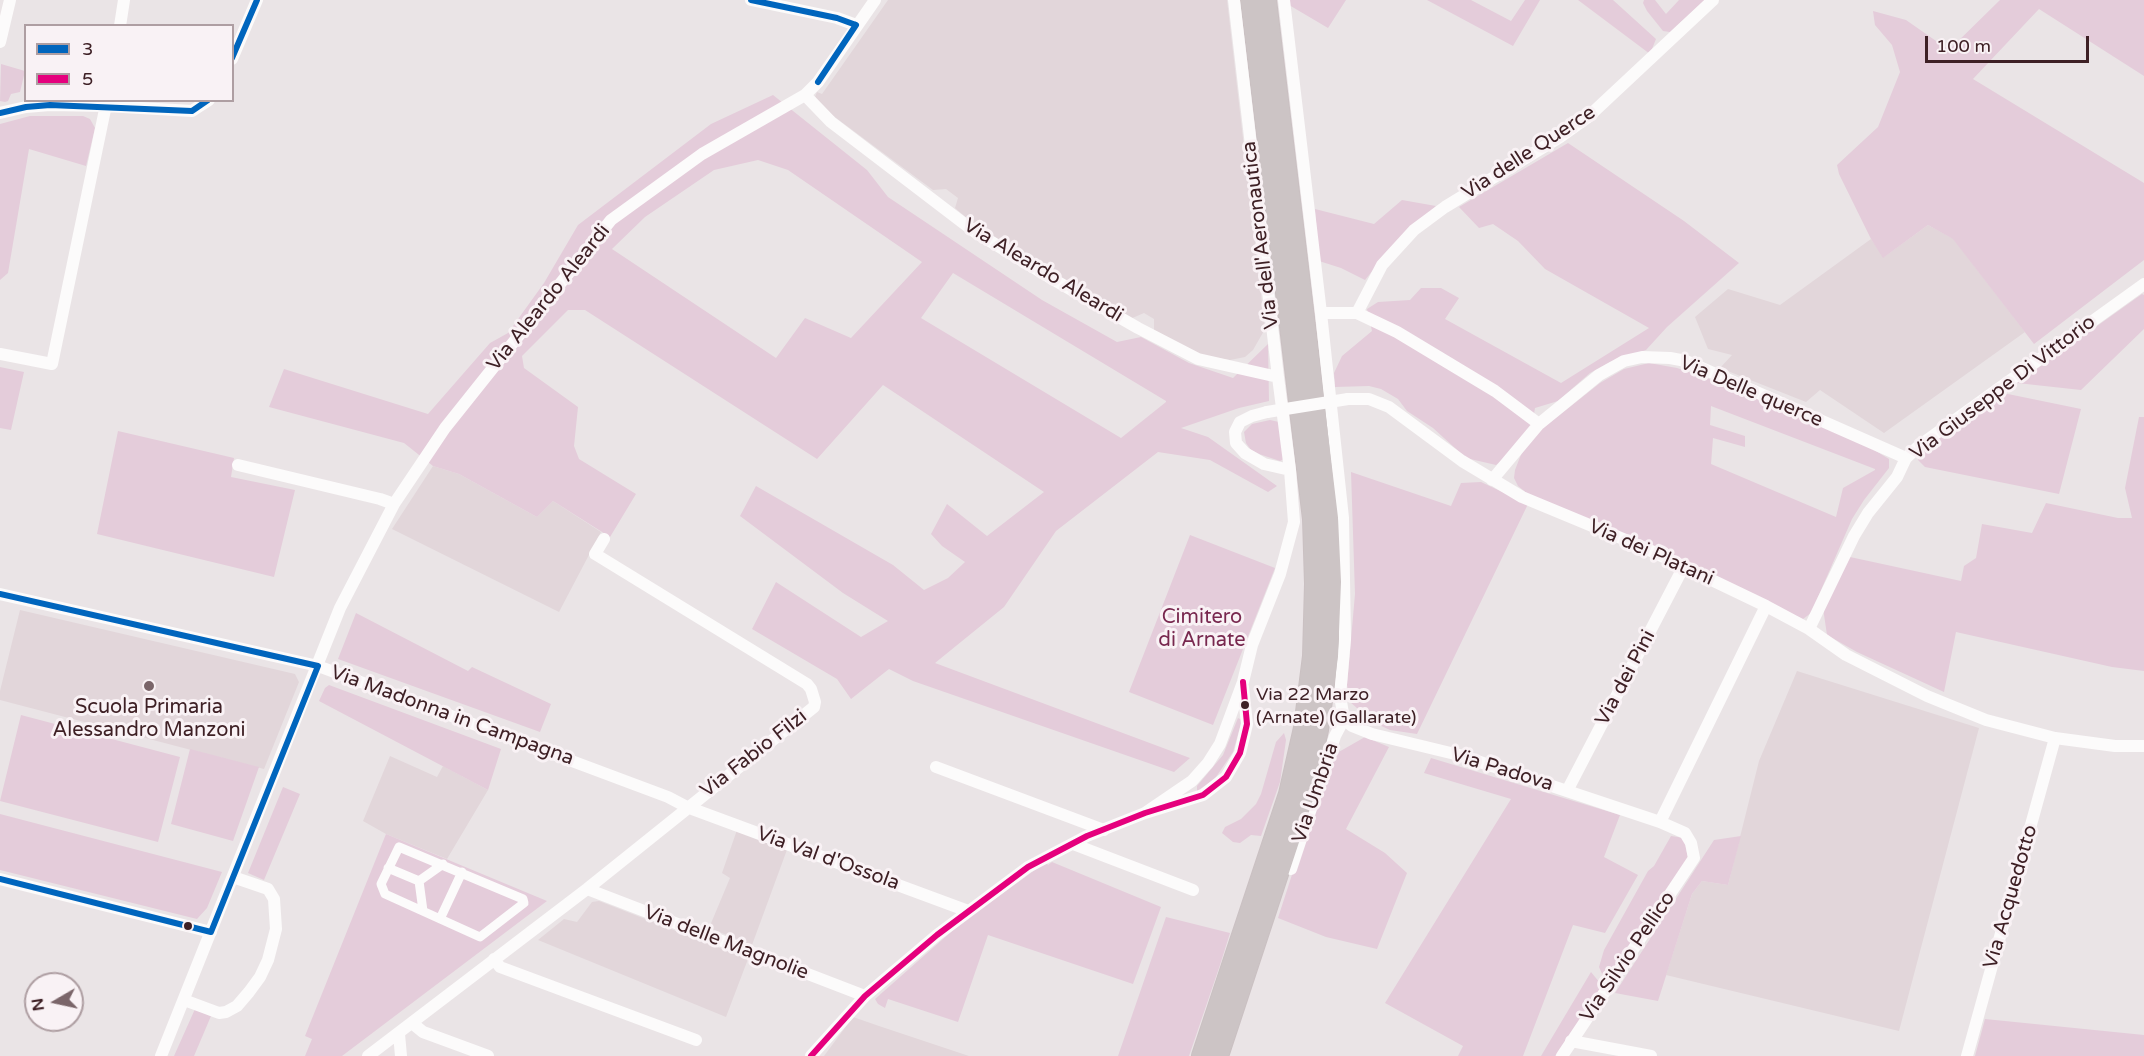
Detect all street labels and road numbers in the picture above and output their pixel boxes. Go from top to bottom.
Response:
street label: Via delle Querce [1458,101,1600,205]
street label: Via dell'Aeronautica [1238,140,1284,330]
street label: Via Aleardo Aleardi [959,214,1127,328]
street label: Via Aleardo Aleardi [482,220,616,376]
street label: Via Giuseppe Di Vittorio [1906,310,2100,466]
street label: Via Delle querce [1676,351,1826,433]
street label: Via dei Platani [1585,515,1717,591]
street label: Via dei Pini [1591,626,1661,730]
street label: Via Madonna in Campagna [327,661,577,771]
street label: Via Fabio Filzi [696,705,812,803]
street label: Via Umbria [1288,740,1344,846]
street label: Via Padova [1448,743,1556,797]
street label: Via Val d'Ossola [753,822,903,896]
street label: Via Acquedotto [1979,822,2043,972]
street label: Via Silvio Pellico [1575,887,1681,1027]
street label: Via delle Magnolie [640,901,812,985]

